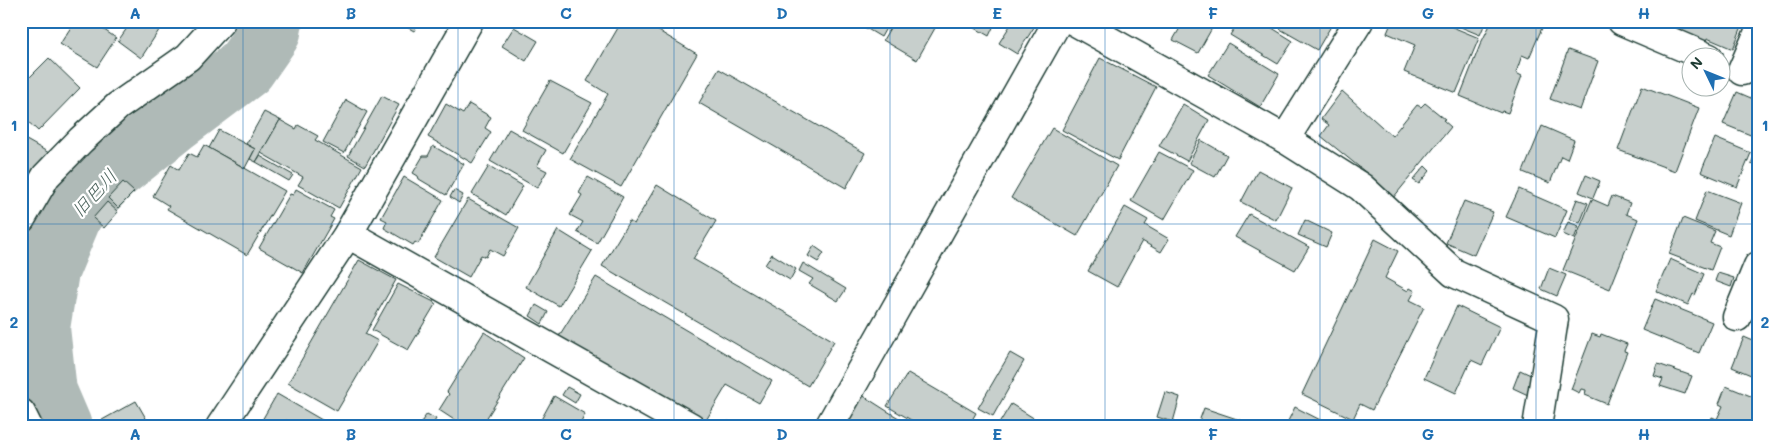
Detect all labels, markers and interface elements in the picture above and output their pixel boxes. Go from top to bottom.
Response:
text: A [129,2,141,23]
text: B [346,2,356,23]
text: C [560,2,572,23]
text: D [776,2,788,23]
text: E [992,2,1002,23]
text: F [1208,2,1218,23]
text: G [1422,2,1434,23]
text: H [1638,2,1650,23]
north arrow [1682,48,1732,98]
text: N [1686,52,1707,73]
text: 1 [10,114,18,135]
text: 1 [1761,114,1769,135]
water label: 旧巴川 [65,163,122,222]
text: 2 [10,311,19,332]
text: 2 [1761,311,1770,332]
text: A [129,423,141,444]
text: B [346,423,356,444]
text: C [560,423,572,444]
text: D [776,423,788,444]
text: E [992,423,1002,444]
text: F [1208,423,1218,444]
text: G [1422,423,1434,444]
text: H [1638,423,1650,444]

